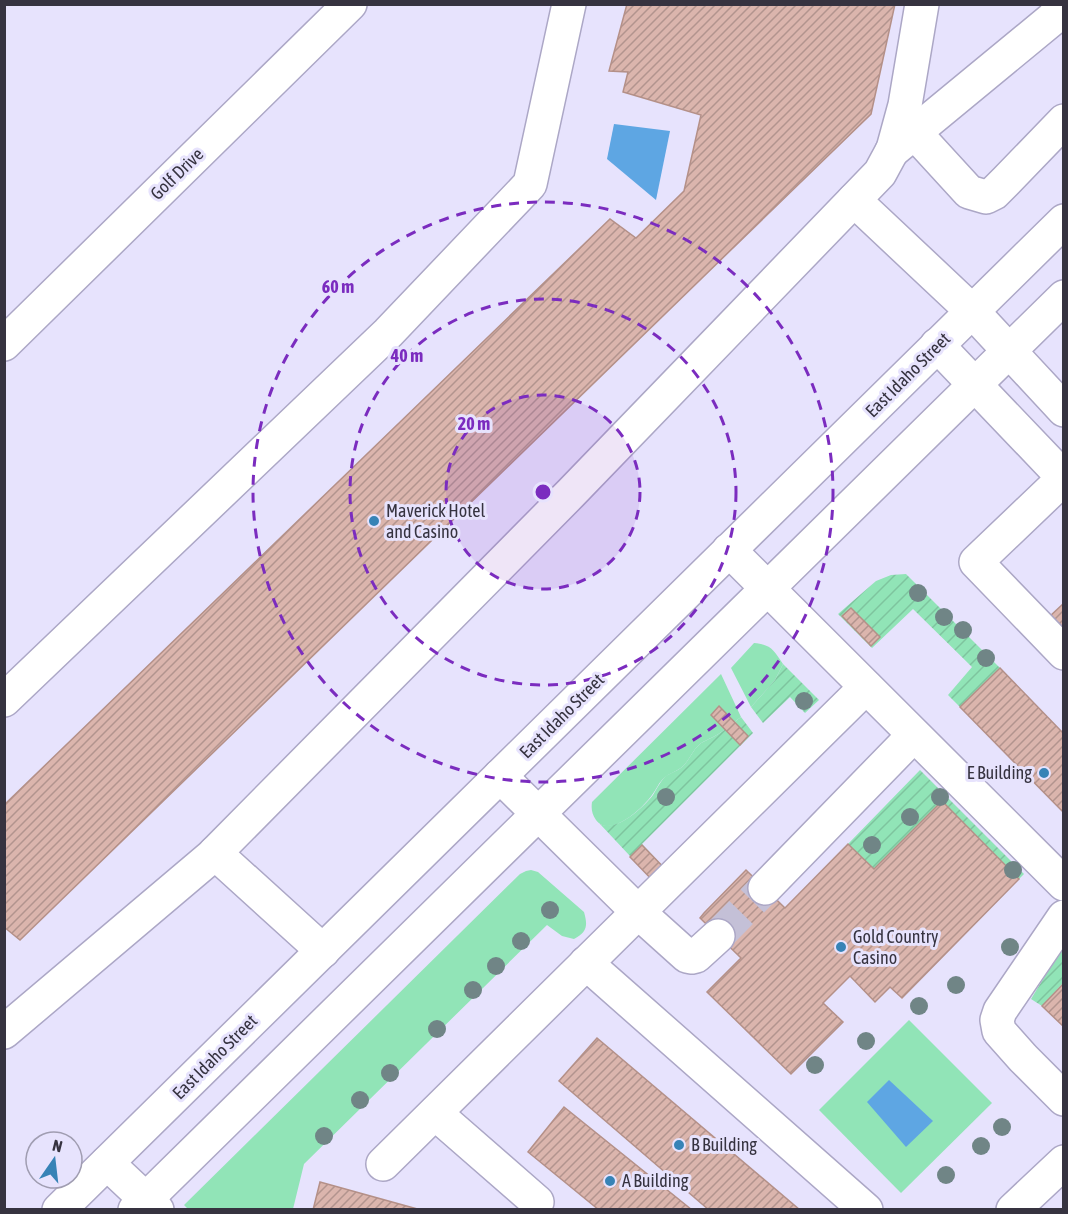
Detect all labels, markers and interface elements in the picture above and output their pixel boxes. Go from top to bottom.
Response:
street label: Golf Drive [146,143,207,204]
text: 60 m [322,276,354,297]
street label: East Idaho Street [861,328,954,421]
text: 40 m [390,345,423,366]
text: 20 m [458,413,490,434]
centre of rings [533,482,553,502]
place label: Maverick Hotel and Casino [386,500,485,542]
marker: Maverick Hotel and Casino [367,514,381,528]
street label: East Idaho Street [515,669,608,762]
place label: E Building [967,762,1032,783]
marker: E Building [1037,766,1051,780]
place label: Gold Country Casino [853,926,938,968]
marker: Gold Country Casino [834,940,848,954]
street label: East Idaho Street [168,1010,261,1103]
north arrow [24,1130,84,1190]
place label: B Building [691,1134,757,1155]
text: N [51,1136,64,1155]
marker: B Building [672,1138,686,1152]
place label: A Building [622,1170,689,1191]
marker: A Building [603,1174,617,1188]

